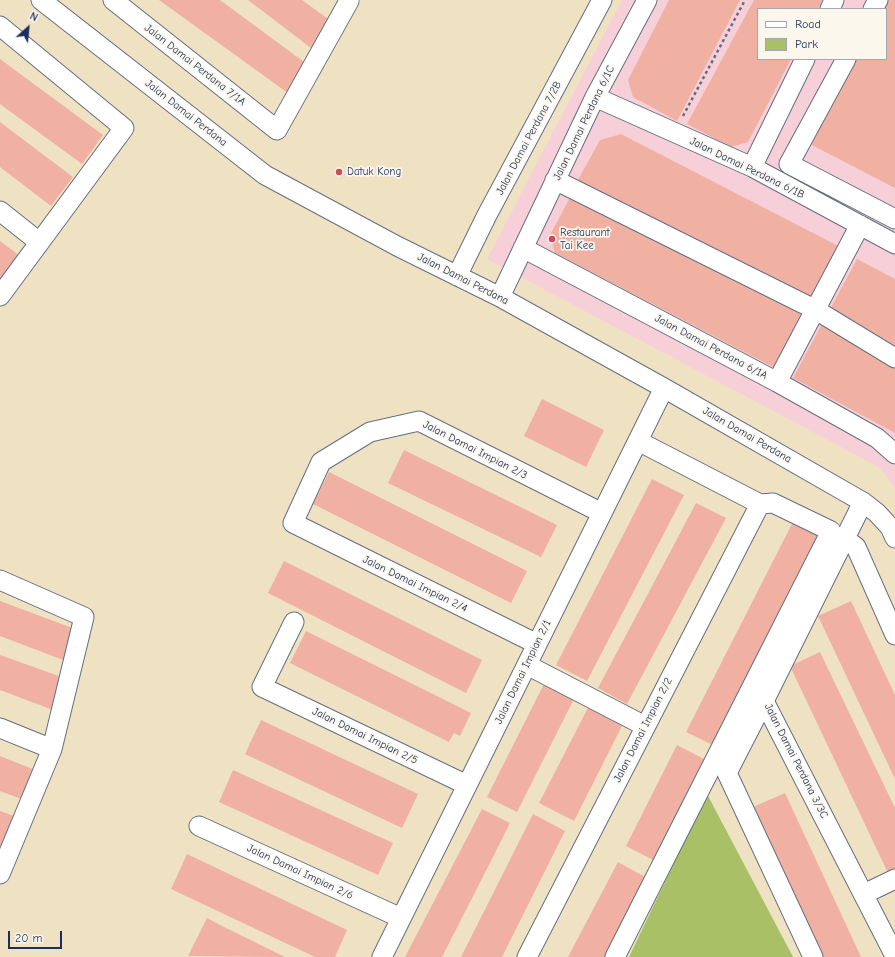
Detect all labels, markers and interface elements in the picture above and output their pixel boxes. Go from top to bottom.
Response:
north arrow [8,8,48,48]
legend [757,8,887,60]
text: N [28,9,40,24]
text: Road [795,17,821,31]
street label: Jalan Damai Perdana 7/1A [142,21,248,109]
text: Park [795,37,818,51]
street label: Jalan Damai Perdana 6/1C [550,63,618,183]
street label: Jalan Damai Perdana [142,77,230,149]
street label: Jalan Damai Perdana 7/2B [493,79,565,197]
street label: Jalan Damai Perdana 6/1B [687,134,807,202]
place label: Datuk Kong [347,165,401,179]
marker: Datuk Kong [334,167,344,177]
place label: Restaurant Tai Kee [560,226,610,252]
marker: Restaurant Tai Kee [547,234,557,244]
street label: Jalan Damai Perdana [415,250,511,308]
street label: Jalan Damai Perdana 6/1A [652,312,770,382]
street label: Jalan Damai Perdana [700,404,794,466]
street label: Jalan Damai Impian 2/3 [421,418,529,482]
street label: Jalan Damai Impian 2/4 [360,553,470,615]
street label: Jalan Damai Impian 2/1 [492,618,554,726]
street label: Jalan Damai Impian 2/2 [611,676,675,784]
street label: Jalan Damai Perdana 3/3C [761,701,831,821]
street label: Jalan Damai Impian 2/5 [310,705,420,767]
street label: Jalan Damai Impian 2/6 [245,842,355,902]
scale bar [10,923,64,949]
text: 20 m [15,931,43,945]

